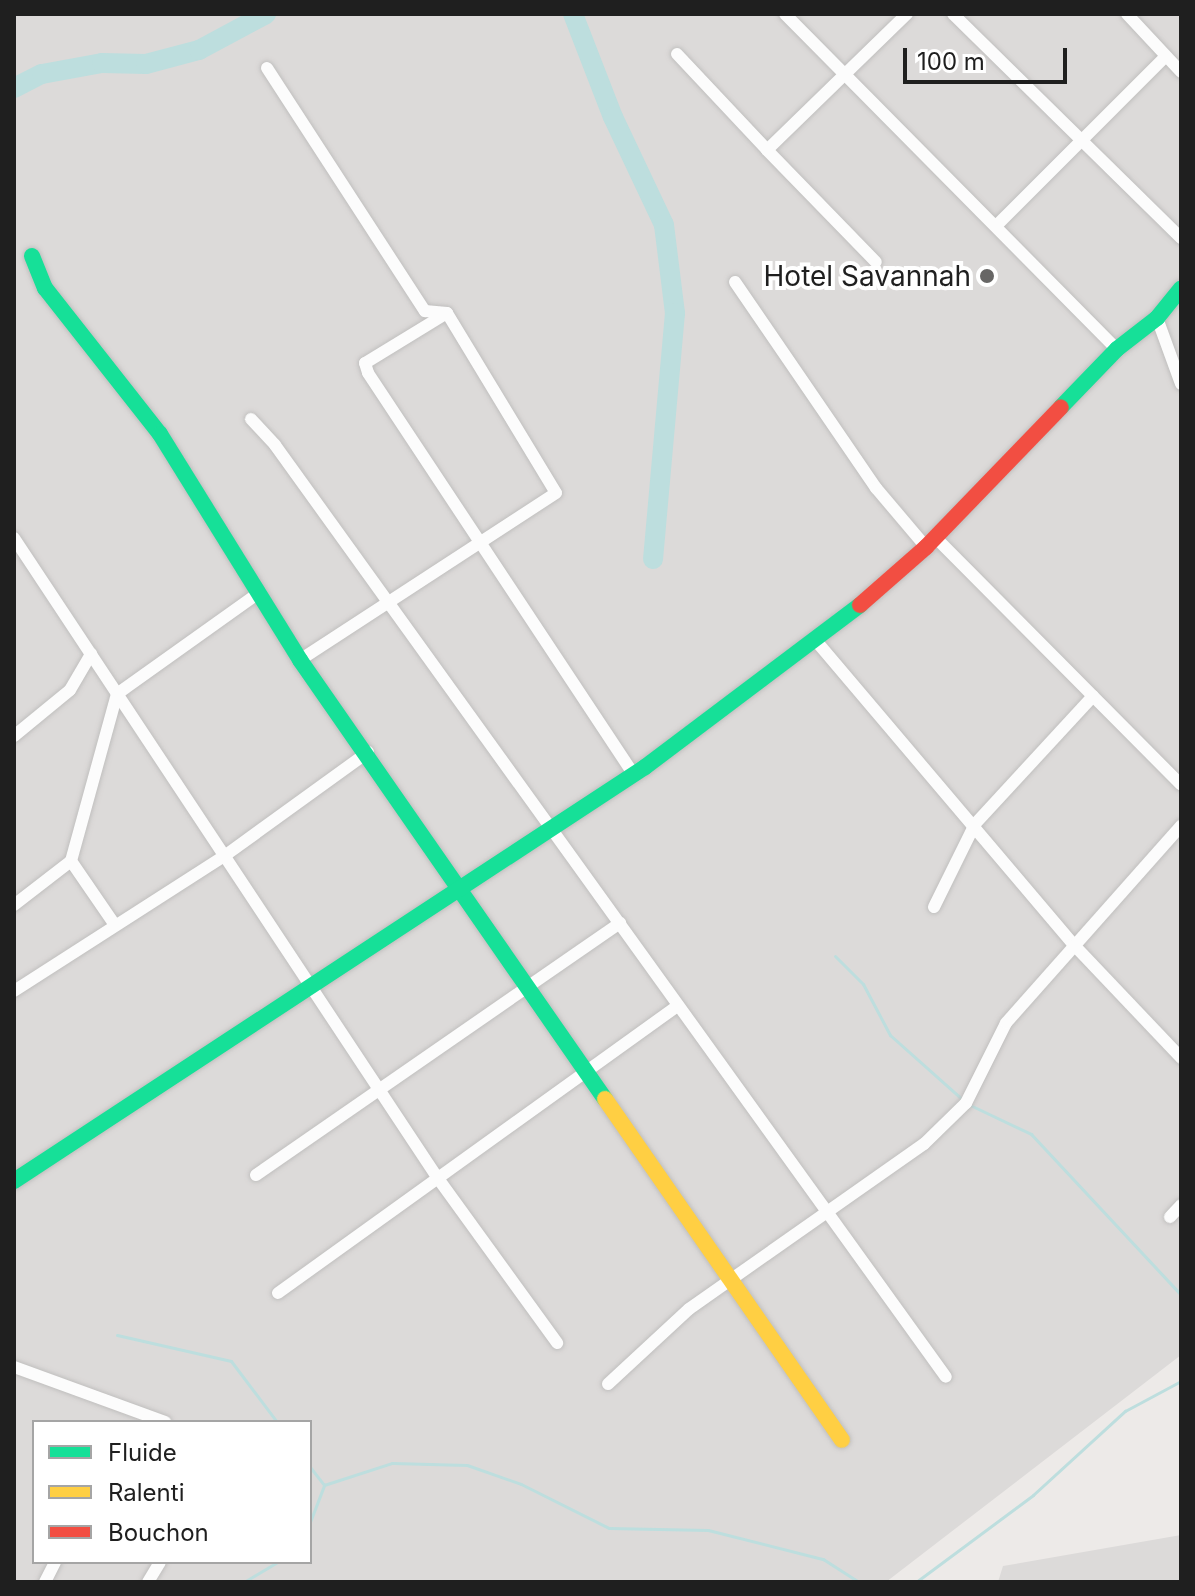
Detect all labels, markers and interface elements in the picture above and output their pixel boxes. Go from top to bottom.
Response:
scale bar [907,32,1071,82]
text: 100 m [917,47,985,76]
place label: Hotel Savannah [764,259,971,293]
marker: Hotel Savannah [978,267,996,285]
legend [32,1420,312,1564]
text: Fluide [108,1438,177,1467]
text: Ralenti [108,1478,184,1507]
text: Bouchon [108,1518,209,1547]

